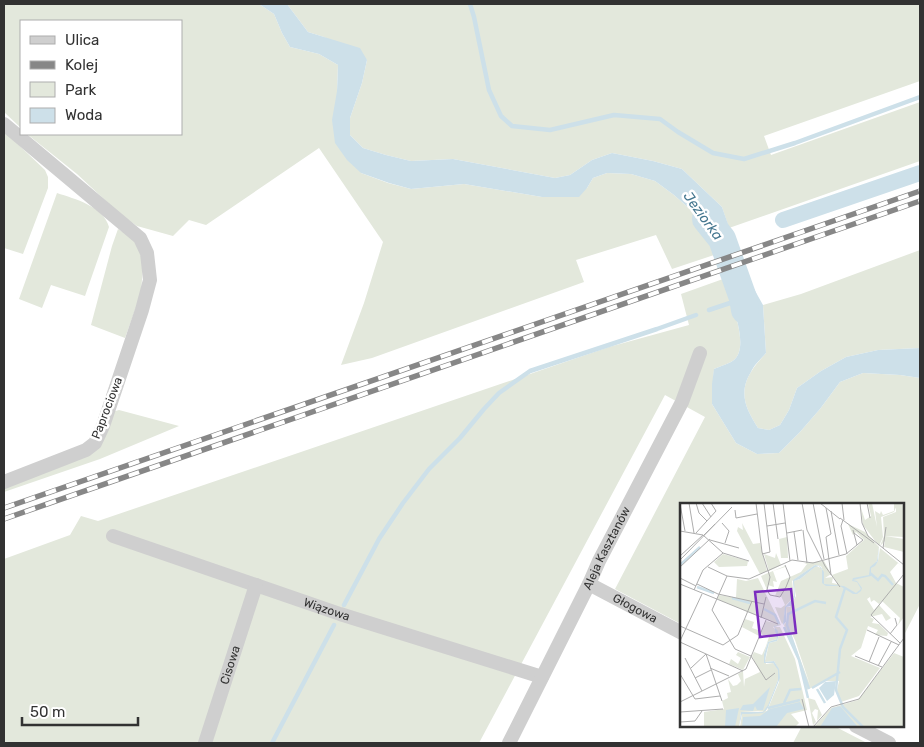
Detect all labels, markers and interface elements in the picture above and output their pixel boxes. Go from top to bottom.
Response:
legend [20,20,182,135]
text: Ulica [65,31,99,49]
text: Kolej [65,56,98,74]
text: Park [65,81,96,99]
text: Woda [65,106,103,124]
water label: Jeziorka [680,188,726,244]
street label: Paprociowa [89,375,125,441]
inset map [680,503,904,727]
street label: Aleja Kasztanów [580,504,633,592]
street label: Głogowa [610,591,660,626]
street label: Wiązowa [302,595,352,624]
street label: Cisowa [217,644,243,686]
scale bar [22,694,139,726]
text: 50 m [30,703,65,721]

